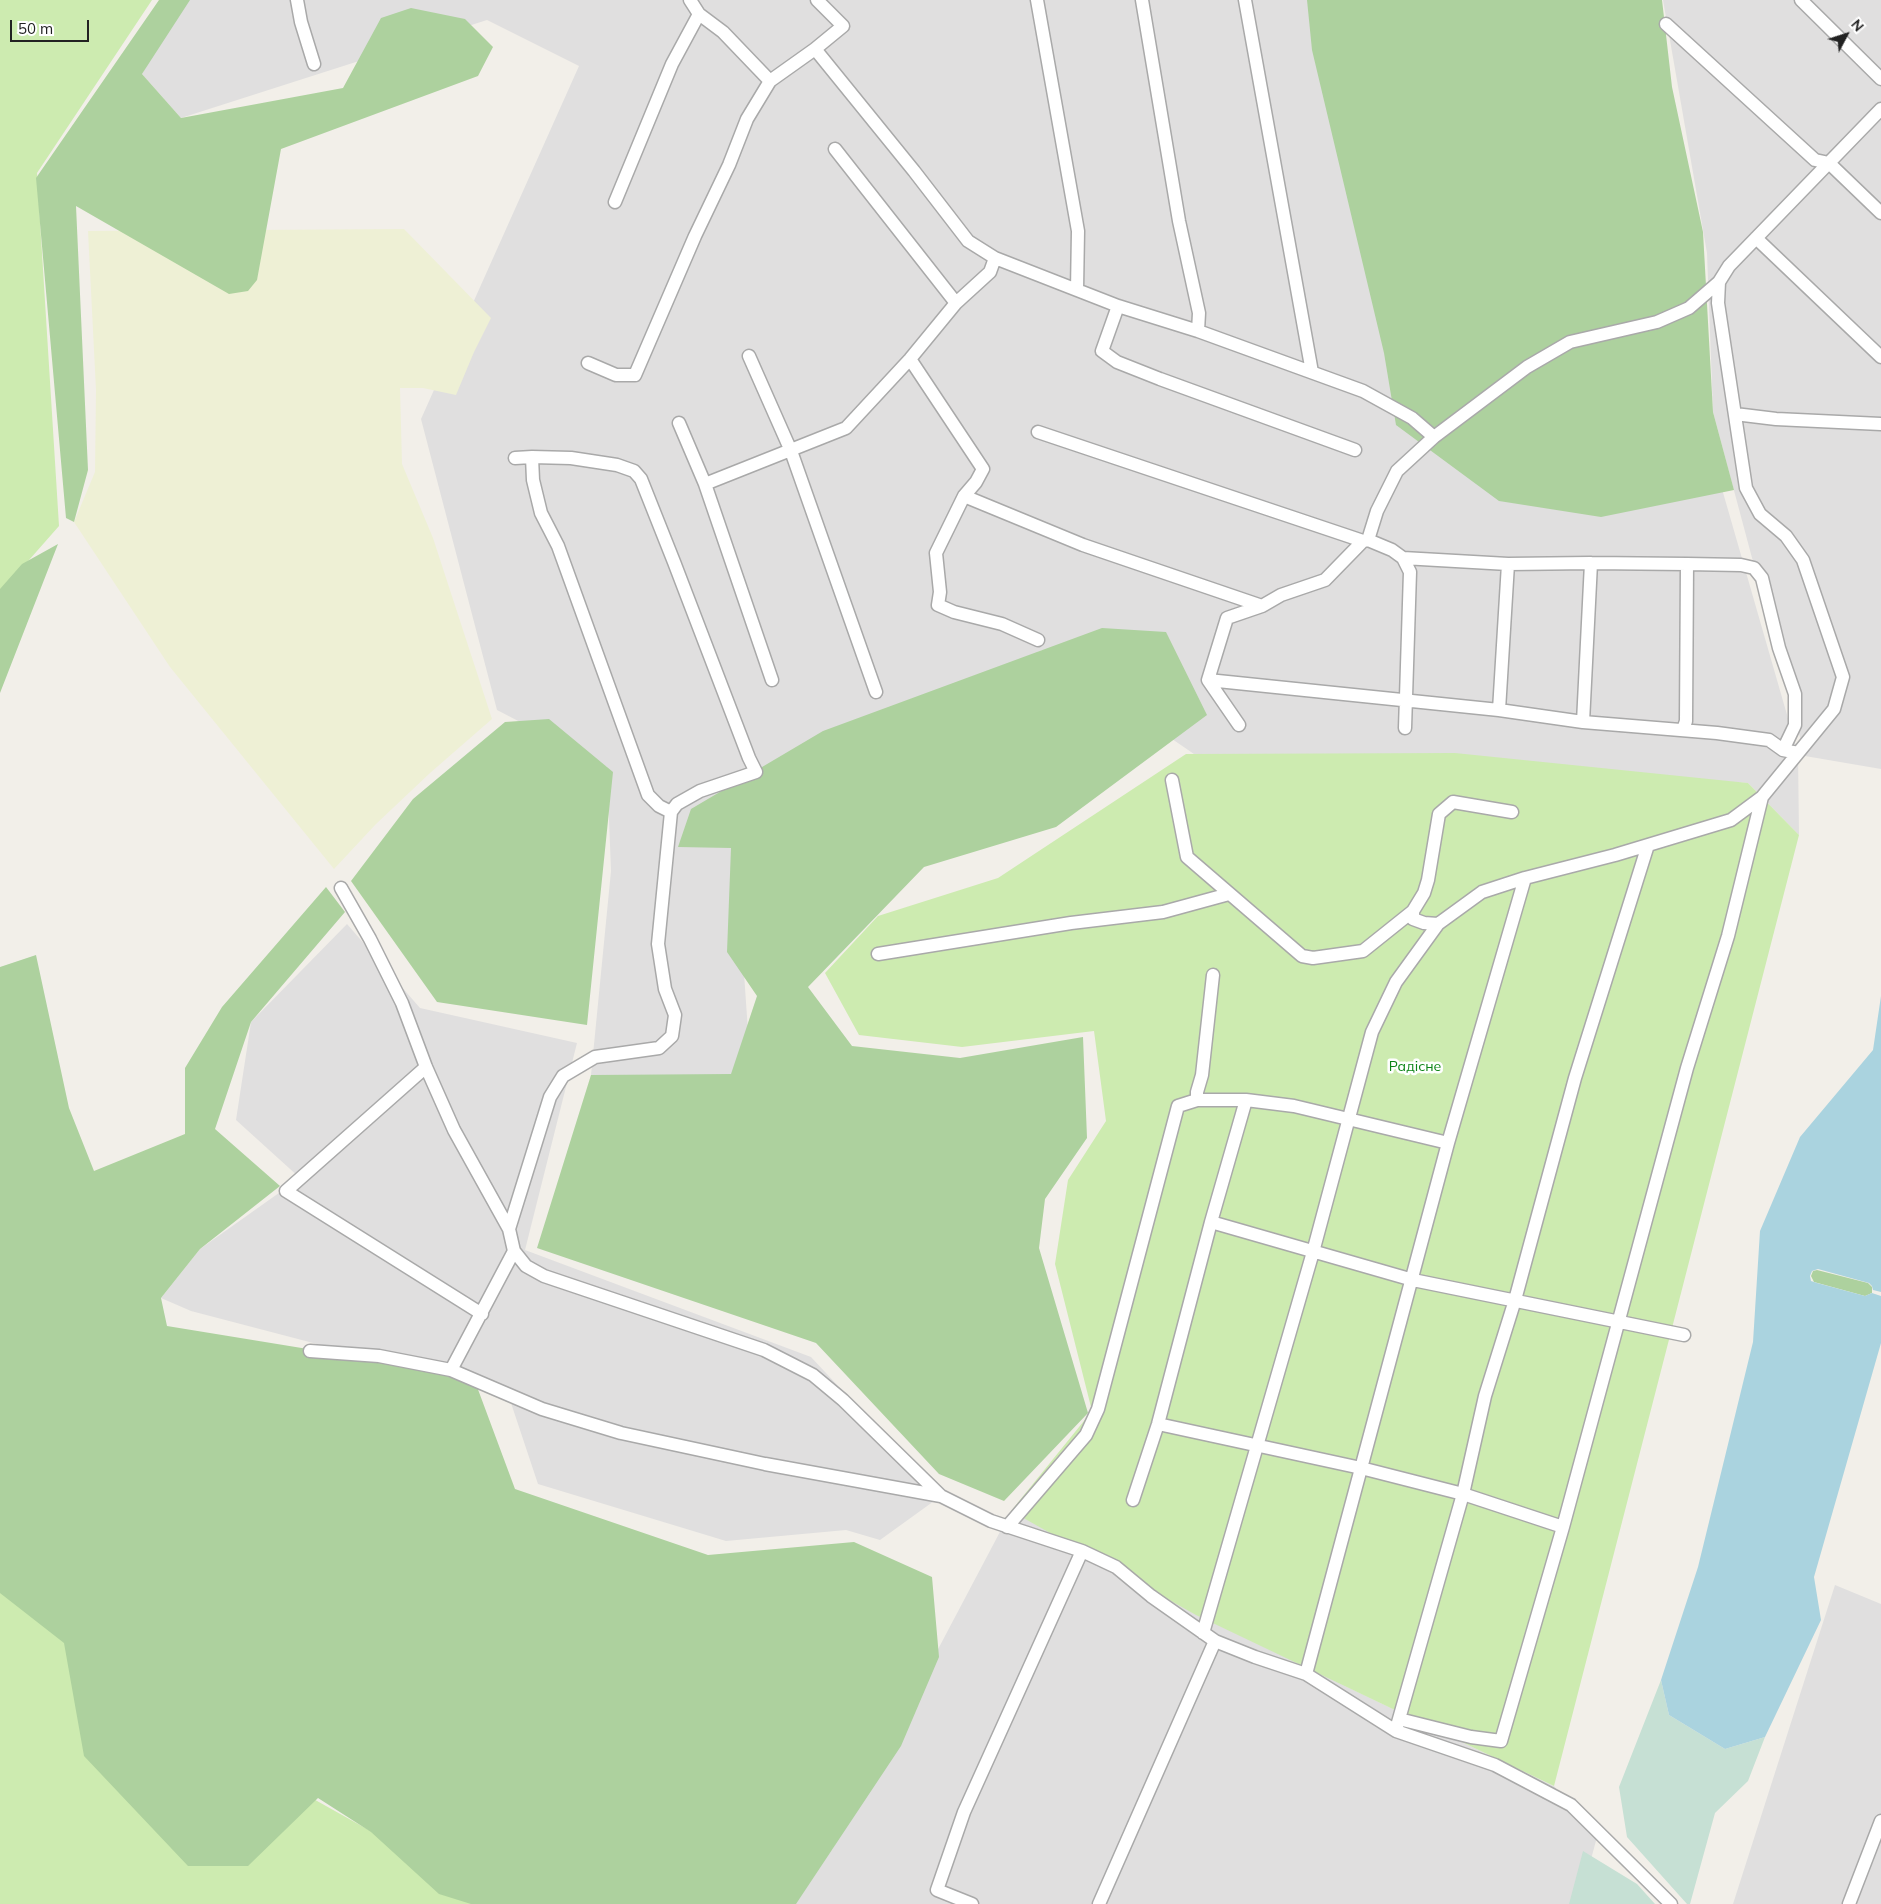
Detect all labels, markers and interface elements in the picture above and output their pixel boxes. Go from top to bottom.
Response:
scale bar [12,10,91,42]
north arrow [1821,10,1871,60]
text: N [1847,16,1868,35]
text: 50 m [18,19,53,38]
park label: Радісне [1389,1059,1441,1075]

